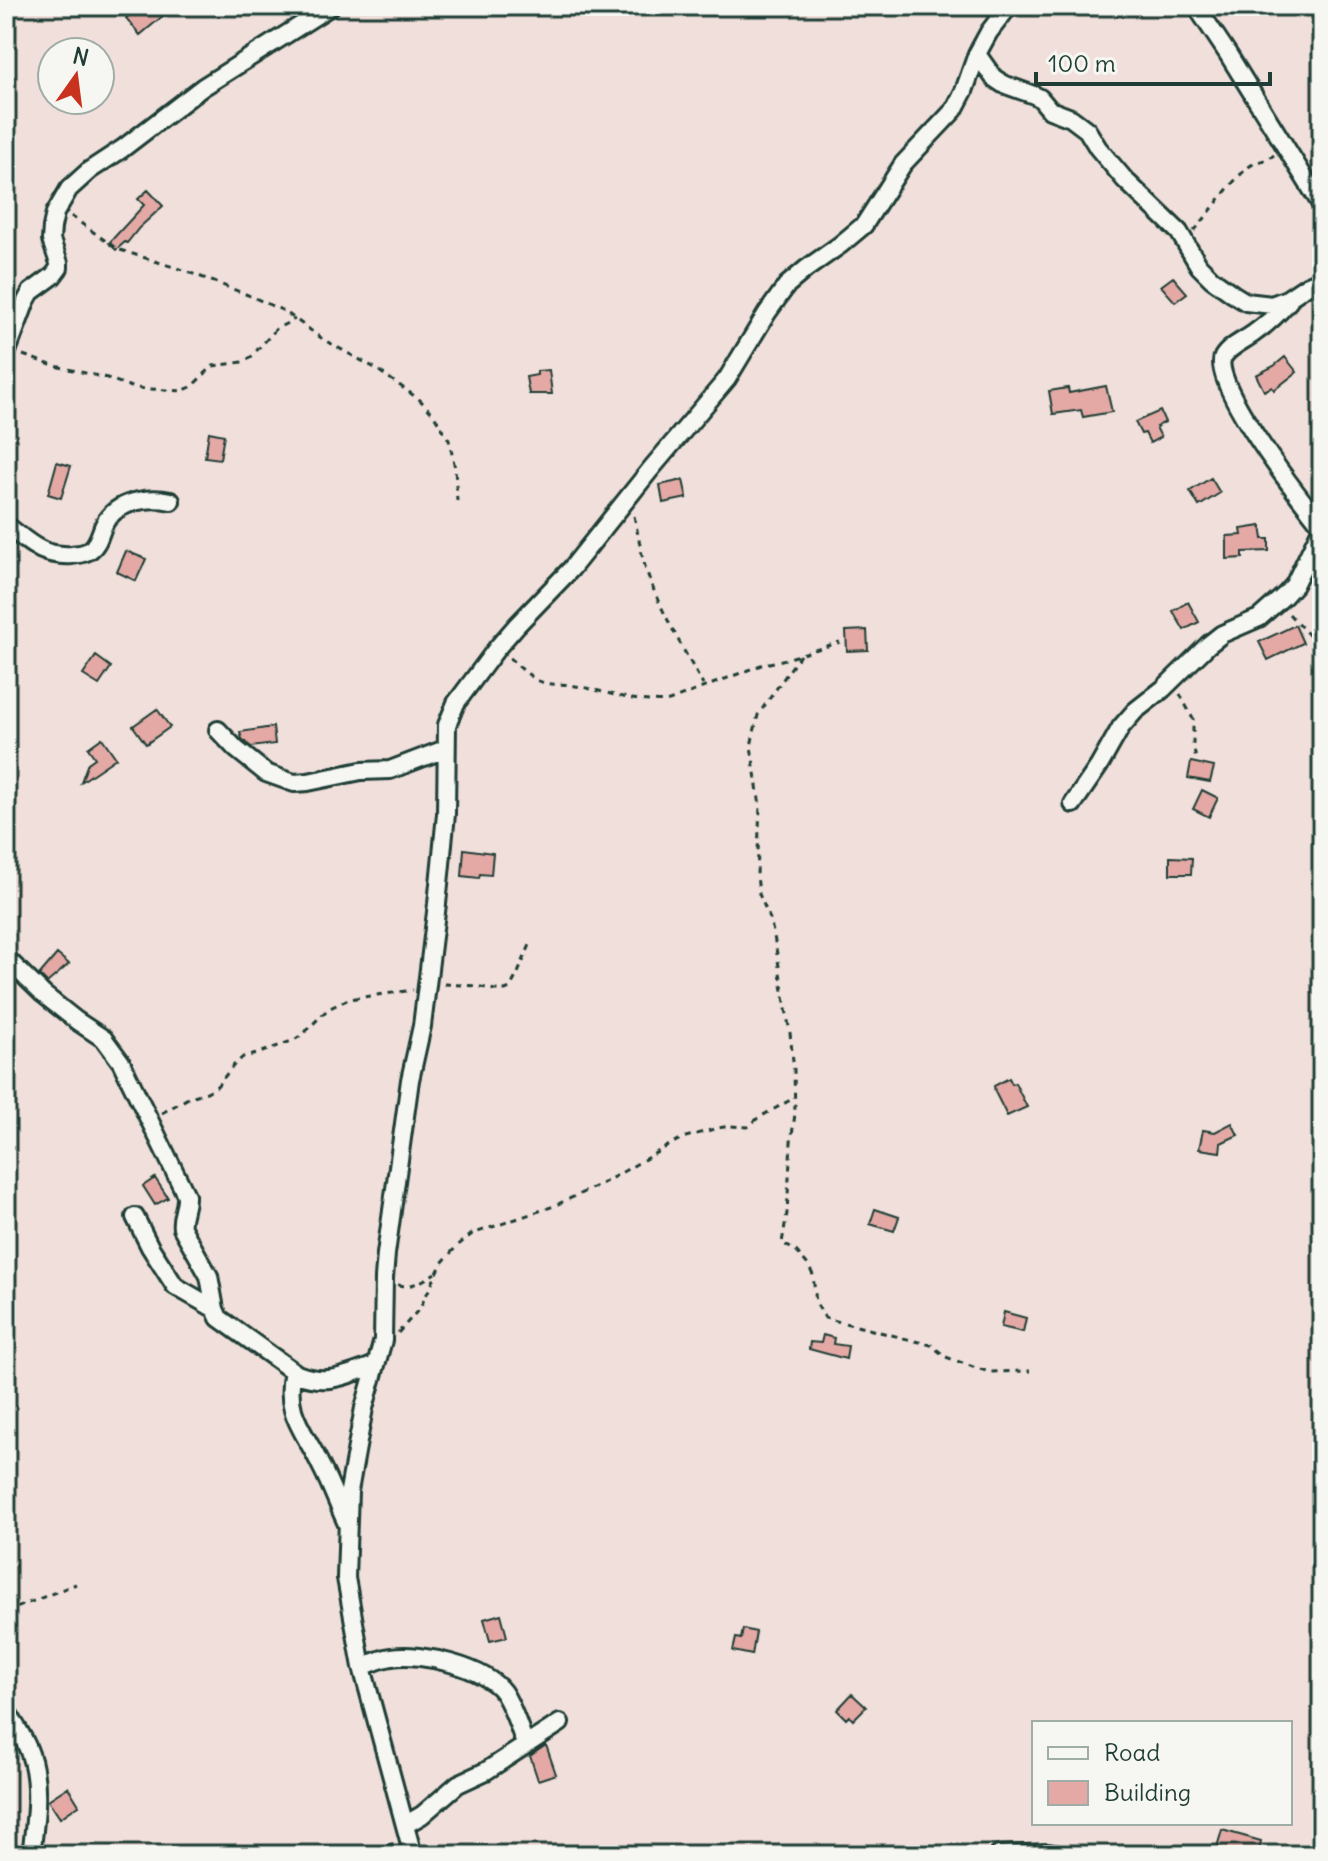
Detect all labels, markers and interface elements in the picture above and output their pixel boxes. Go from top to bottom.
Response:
north arrow [36,36,116,116]
scale bar [1036,36,1270,86]
text: N [70,41,92,72]
text: 100 m [1048,48,1116,78]
legend [1032,1721,1292,1825]
text: Road [1104,1737,1160,1767]
text: Building [1104,1777,1191,1807]

